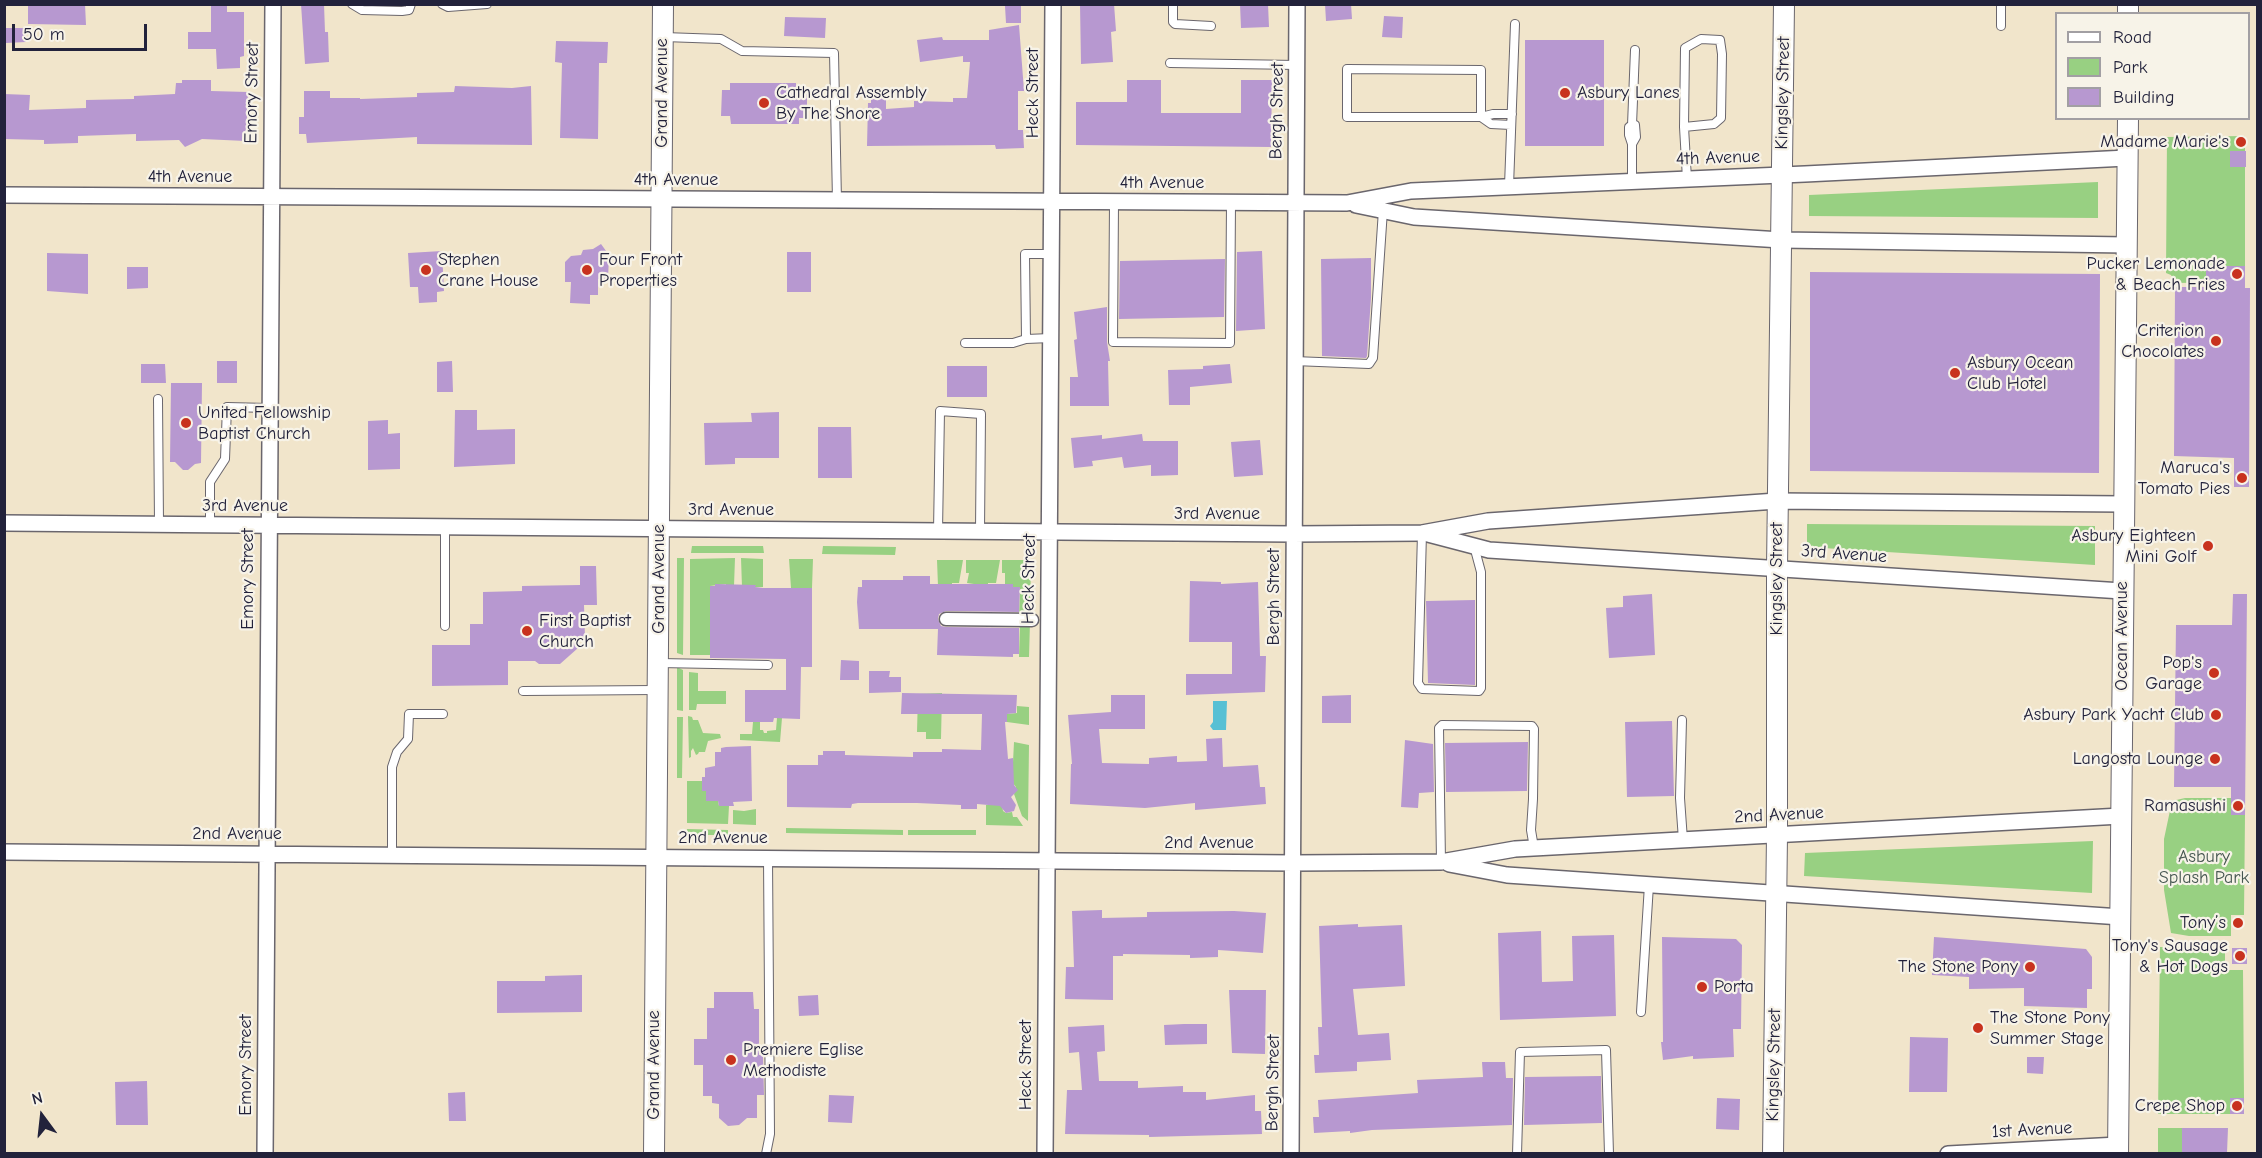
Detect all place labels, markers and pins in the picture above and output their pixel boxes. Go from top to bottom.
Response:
place label: Cathedral Assembly By The Shore [776,82,927,124]
place label: Asbury Lanes [1577,82,1679,104]
marker: Asbury Lanes [1558,86,1572,100]
marker: Cathedral Assembly By The Shore [757,96,771,110]
place label: Madame Marie's [2100,131,2229,153]
marker: Madame Marie's [2234,135,2248,149]
place label: Stephen Crane House [438,249,538,292]
place label: Four Front Properties [599,249,682,292]
place label: Pucker Lemonade & Beach Fries [2087,253,2225,296]
marker: Stephen Crane House [419,263,433,277]
marker: Four Front Properties [580,263,594,277]
marker: Pucker Lemonade & Beach Fries [2230,267,2244,281]
place label: Criterion Chocolates [2121,320,2204,362]
marker: Criterion Chocolates [2209,334,2223,348]
place label: Asbury Ocean Club Hotel [1967,352,2073,394]
marker: Asbury Ocean Club Hotel [1948,366,1962,380]
place label: United Fellowship Baptist Church [198,402,331,444]
marker: United Fellowship Baptist Church [179,416,193,430]
place label: Maruca's Tomato Pies [2138,457,2230,500]
marker: Maruca's Tomato Pies [2235,471,2249,485]
place label: Asbury Eighteen Mini Golf [2071,525,2196,568]
marker: Asbury Eighteen Mini Golf [2201,539,2215,553]
place label: First Baptist Church [539,610,631,652]
marker: First Baptist Church [520,624,534,638]
place label: Pop's Garage [2145,652,2202,694]
marker: Pop's Garage [2207,666,2221,680]
place label: Asbury Park Yacht Club [2023,704,2204,726]
marker: Asbury Park Yacht Club [2209,708,2223,722]
place label: Langosta Lounge [2073,748,2203,770]
marker: Langosta Lounge [2208,752,2222,766]
place label: Ramasushi [2144,795,2226,817]
marker: Ramasushi [2231,799,2245,813]
place label: Tony’s [2180,912,2226,934]
marker: Tony’s [2231,916,2245,930]
place label: Tony's Sausage & Hot Dogs [2112,935,2228,978]
marker: Tony's Sausage & Hot Dogs [2233,949,2247,963]
place label: The Stone Pony [1898,956,2018,978]
marker: The Stone Pony [2023,960,2037,974]
place label: Porta [1714,976,1754,998]
marker: Porta [1695,980,1709,994]
place label: The Stone Pony Summer Stage [1990,1007,2110,1050]
marker: The Stone Pony Summer Stage [1971,1021,1985,1035]
place label: Premiere Eglise Methodiste [743,1039,864,1082]
marker: Premiere Eglise Methodiste [724,1053,738,1067]
place label: Crepe Shop [2135,1095,2225,1117]
marker: Crepe Shop [2230,1099,2244,1113]

